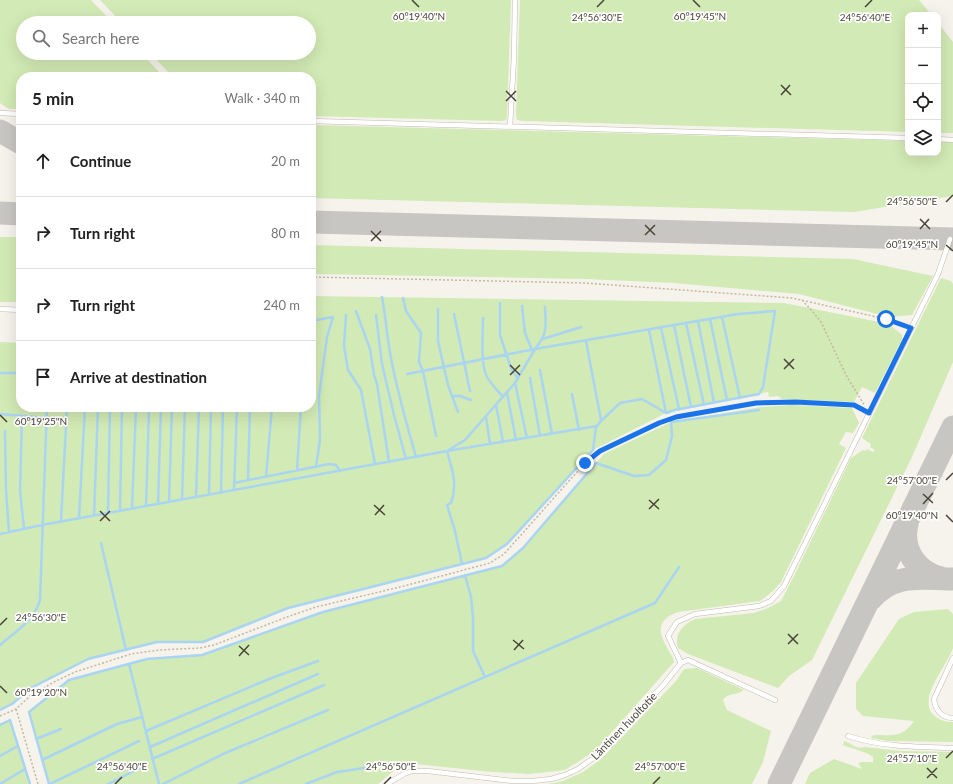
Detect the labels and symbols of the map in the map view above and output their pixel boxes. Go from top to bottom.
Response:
text: 60°19'40"N [393,10,445,22]
text: 60°19'45"N [674,10,726,22]
text: 24°56'30"E [572,11,622,23]
text: 24°56'40"E [840,11,890,23]
text: 24°56'50"E [887,195,937,207]
text: 60°19'45"N [886,238,938,250]
route start [877,310,895,328]
text: 60°19'25"N [15,415,67,427]
route end [576,454,594,472]
text: 24°57'00"E [887,474,937,486]
text: 60°19'40"N [886,509,938,521]
text: 24°56'30"E [16,611,66,623]
text: 60°19'20"N [15,686,67,698]
street label: Läntinen huoltotie [588,689,659,762]
text: 24°57'10"E [887,752,937,764]
text: 24°56'40"E [97,760,147,772]
text: 24°56'50"E [366,760,416,772]
text: 24°57'00"E [635,760,685,772]

